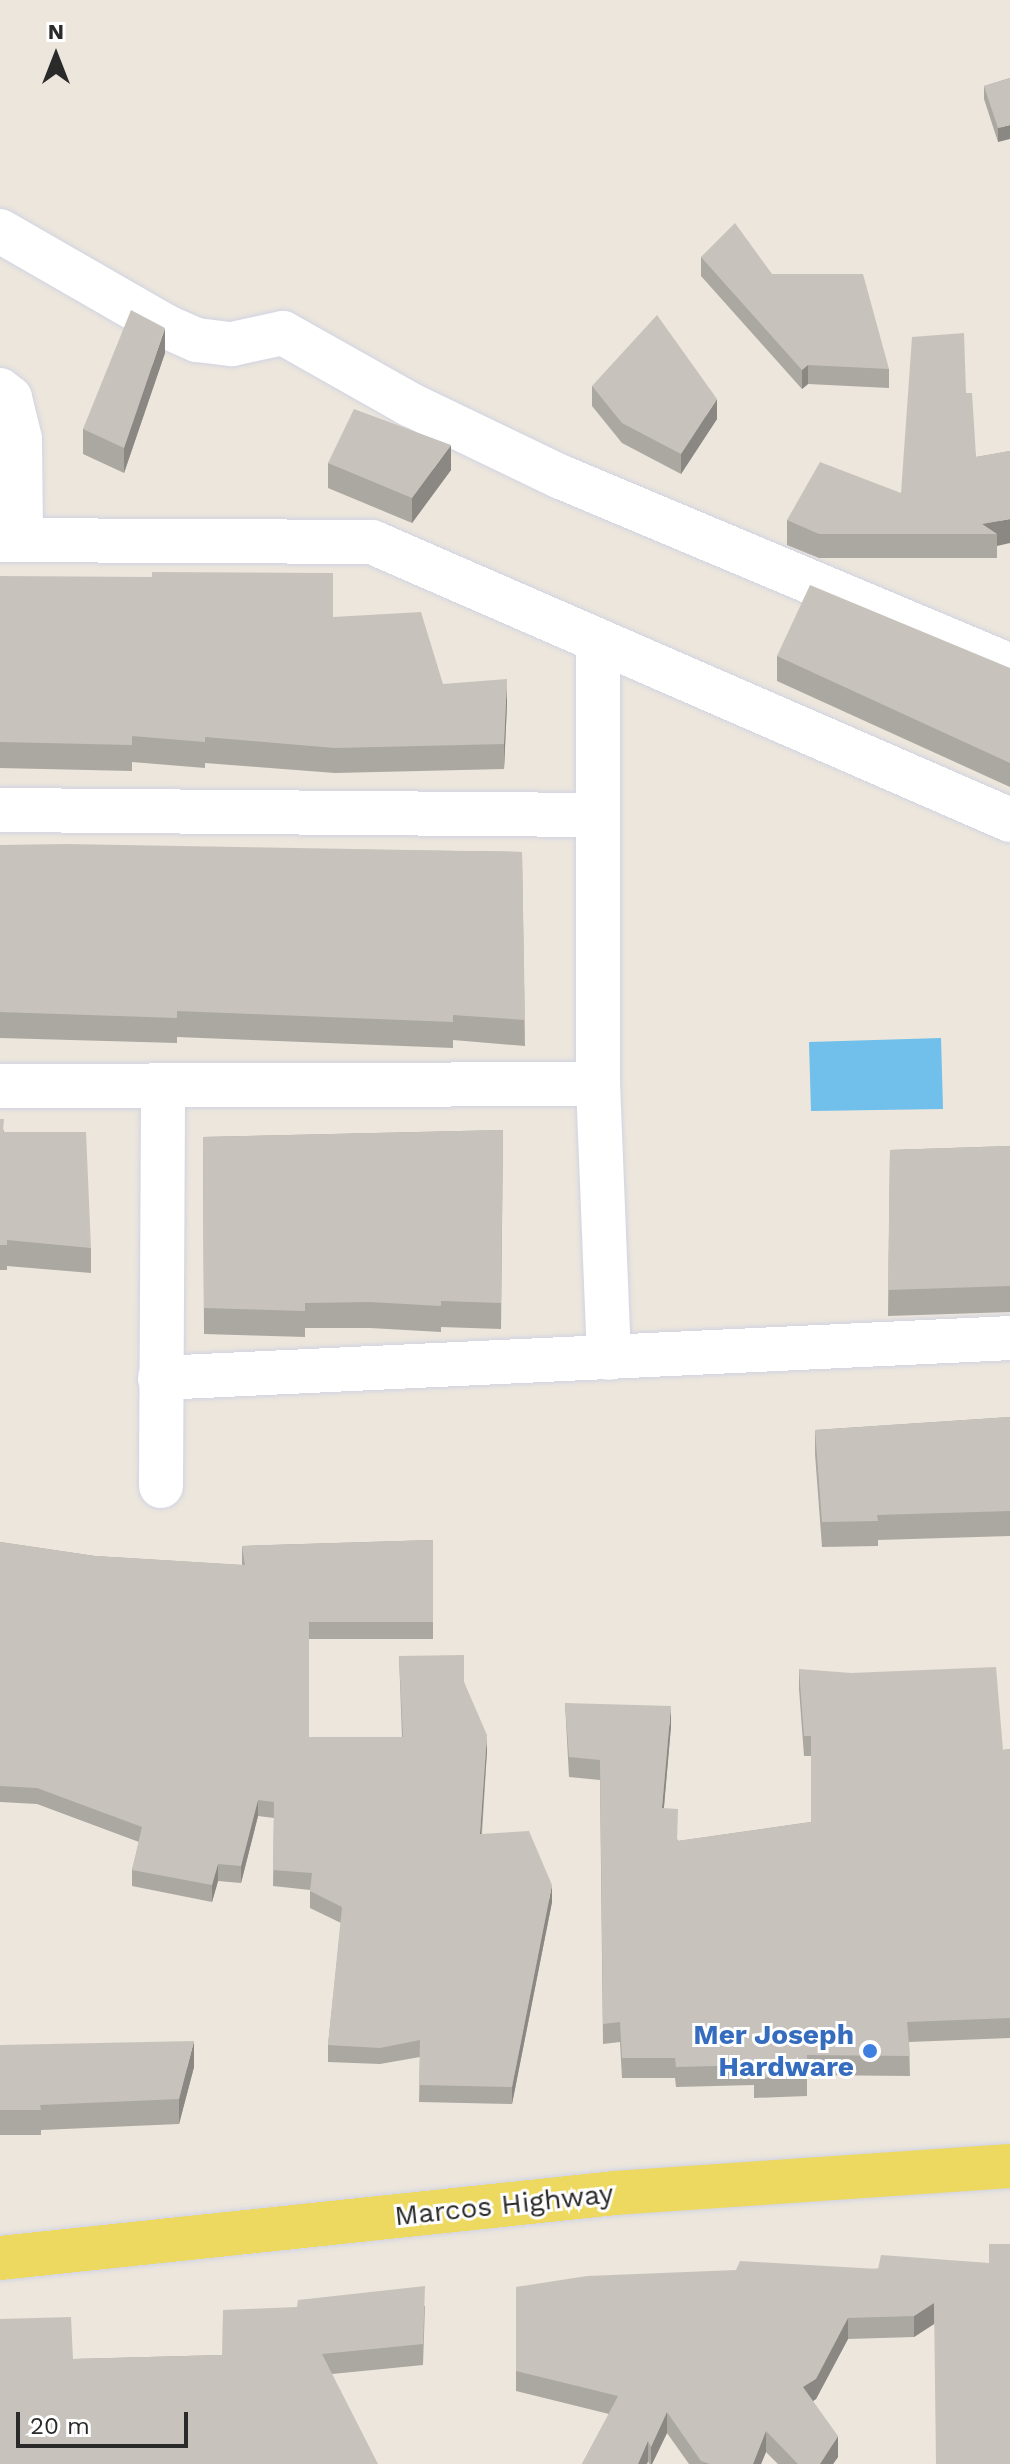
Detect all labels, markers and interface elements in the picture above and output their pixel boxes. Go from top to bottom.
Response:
north arrow [16,16,96,96]
text: N [48,19,64,44]
place label: Mer Joseph Hardware [692,2018,854,2084]
marker: Mer Joseph Hardware [861,2042,879,2060]
street label: Marcos Highway [393,2177,615,2233]
scale bar [20,2396,192,2446]
text: 20 m [30,2412,90,2440]

